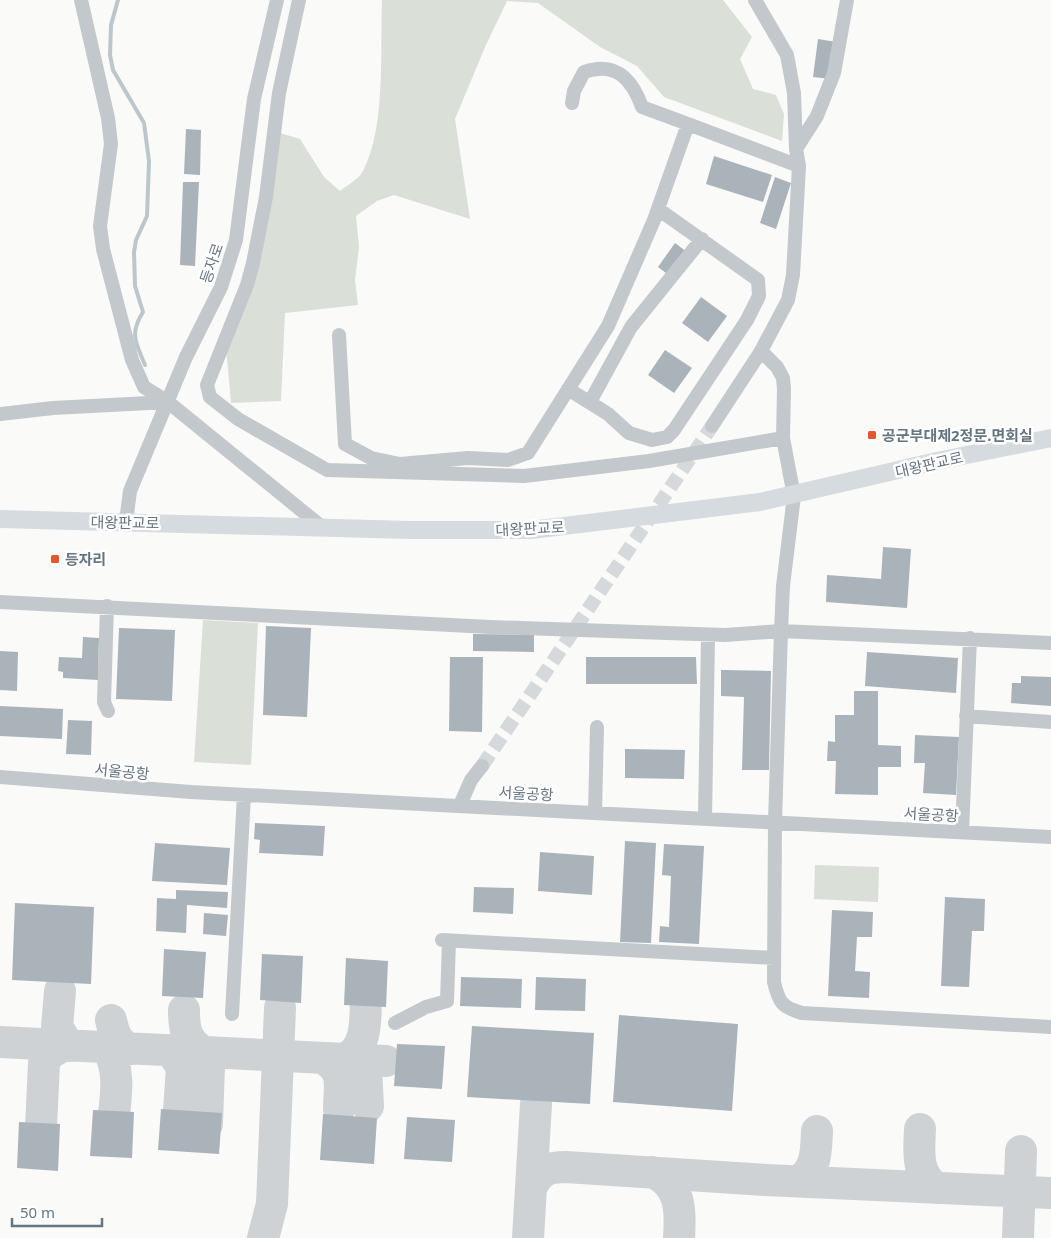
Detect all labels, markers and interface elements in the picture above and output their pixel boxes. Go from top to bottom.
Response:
street label: 등자로 [195,240,227,286]
place label: 공군부대제2정문.면회실 [882,425,1033,445]
marker: 공군부대제2정문.면회실 [866,429,878,441]
street label: 대왕판교로 [893,446,965,482]
street label: 대왕판교로 [90,511,160,533]
street label: 대왕판교로 [495,516,565,540]
place label: 등자리 [65,549,106,569]
marker: 등자리 [49,553,61,565]
street label: 서울공항 [94,759,151,783]
street label: 서울공항 [498,782,554,804]
street label: 서울공항 [903,803,959,825]
scale bar [12,1196,102,1228]
text: 50 m [20,1202,55,1222]

